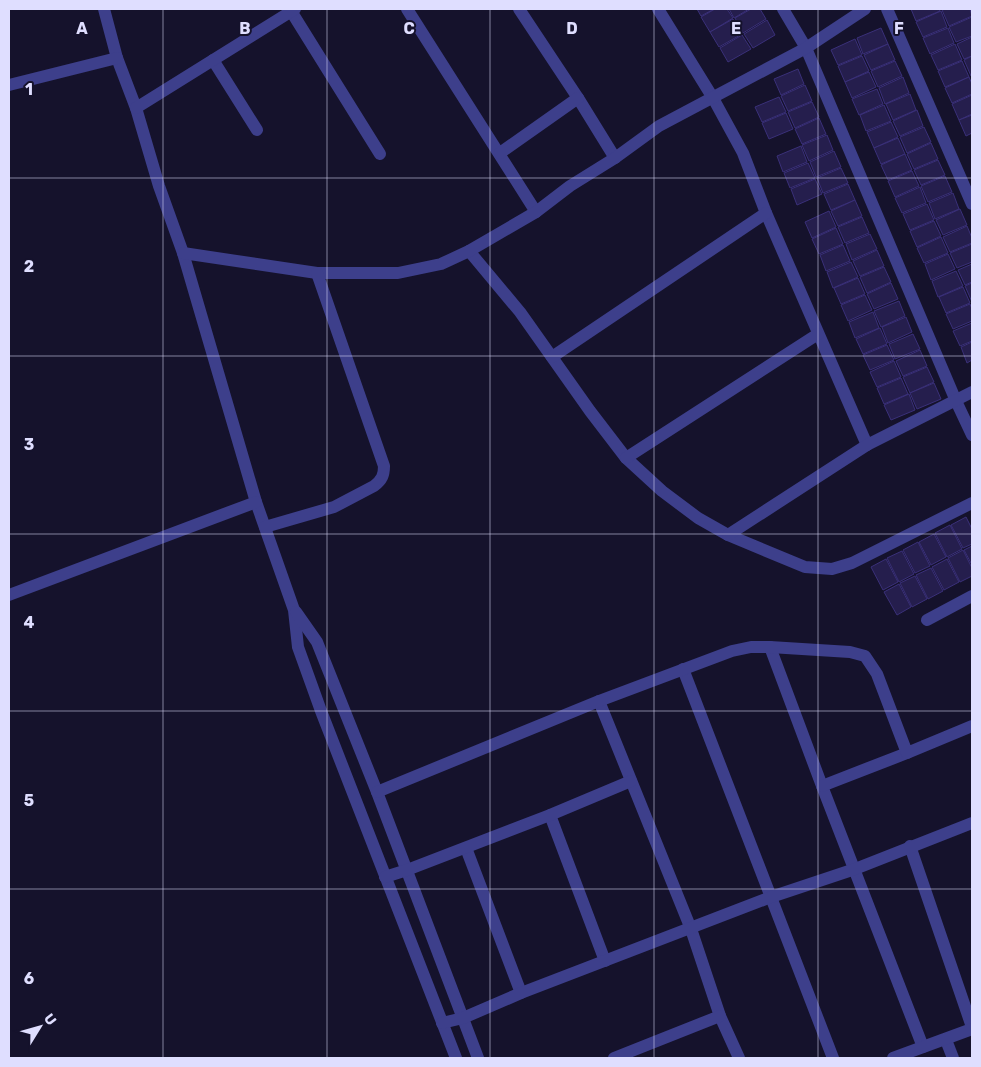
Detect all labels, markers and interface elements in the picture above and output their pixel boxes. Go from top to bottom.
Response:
text: A [76,19,88,38]
text: B [239,19,251,38]
text: C [403,19,415,38]
text: D [566,19,578,38]
text: E [731,19,741,38]
text: F [894,19,904,38]
text: 1 [25,80,33,99]
text: 2 [24,257,34,276]
text: 3 [24,435,34,454]
text: 4 [24,613,35,632]
text: 5 [24,791,34,810]
text: 6 [24,969,34,988]
north arrow [15,1002,65,1052]
text: U [40,1010,60,1029]

